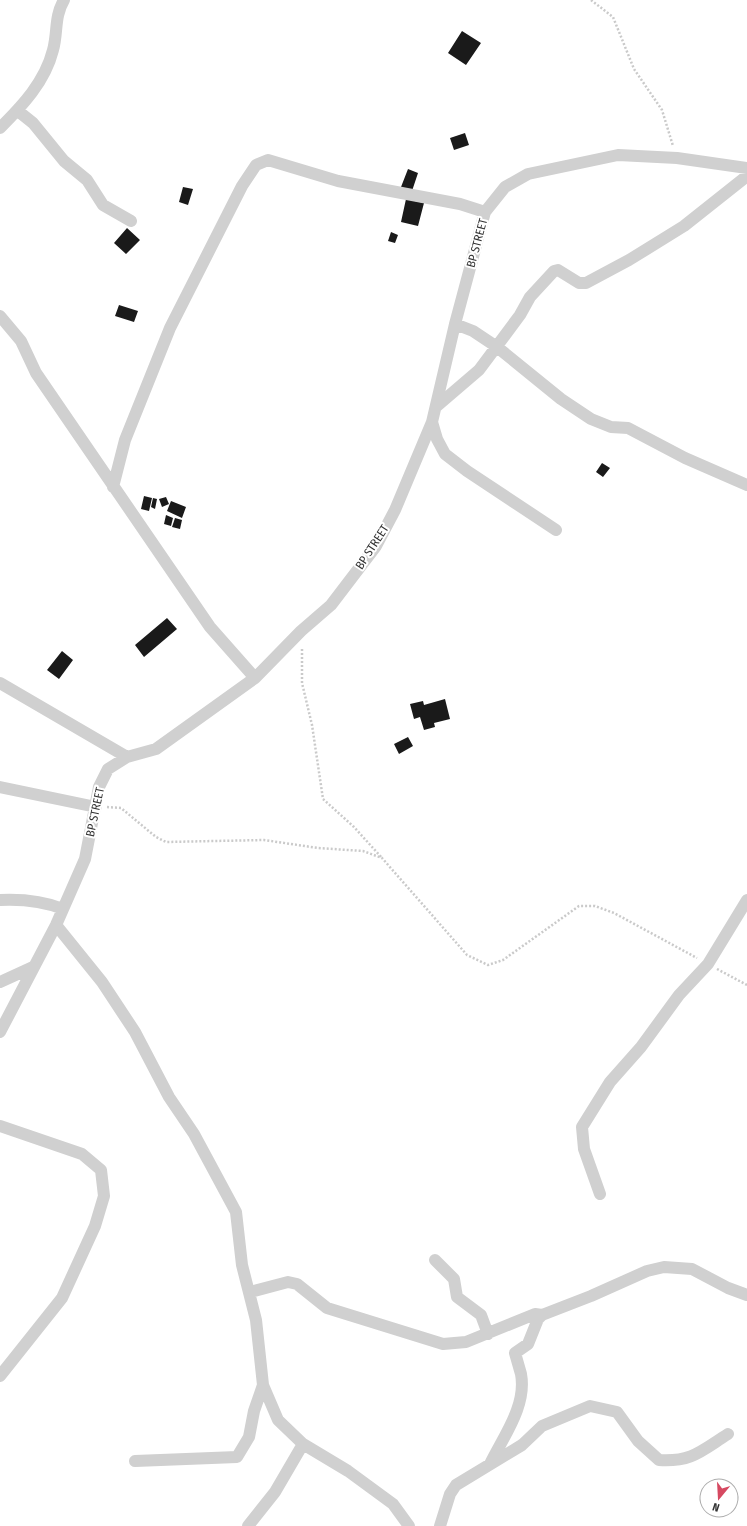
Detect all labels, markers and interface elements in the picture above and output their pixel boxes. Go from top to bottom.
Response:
street label: BP STREET [464,216,490,269]
street label: BP STREET [352,522,392,572]
street label: BP STREET [83,786,107,838]
north arrow [699,1478,739,1518]
text: N [711,1500,721,1514]

